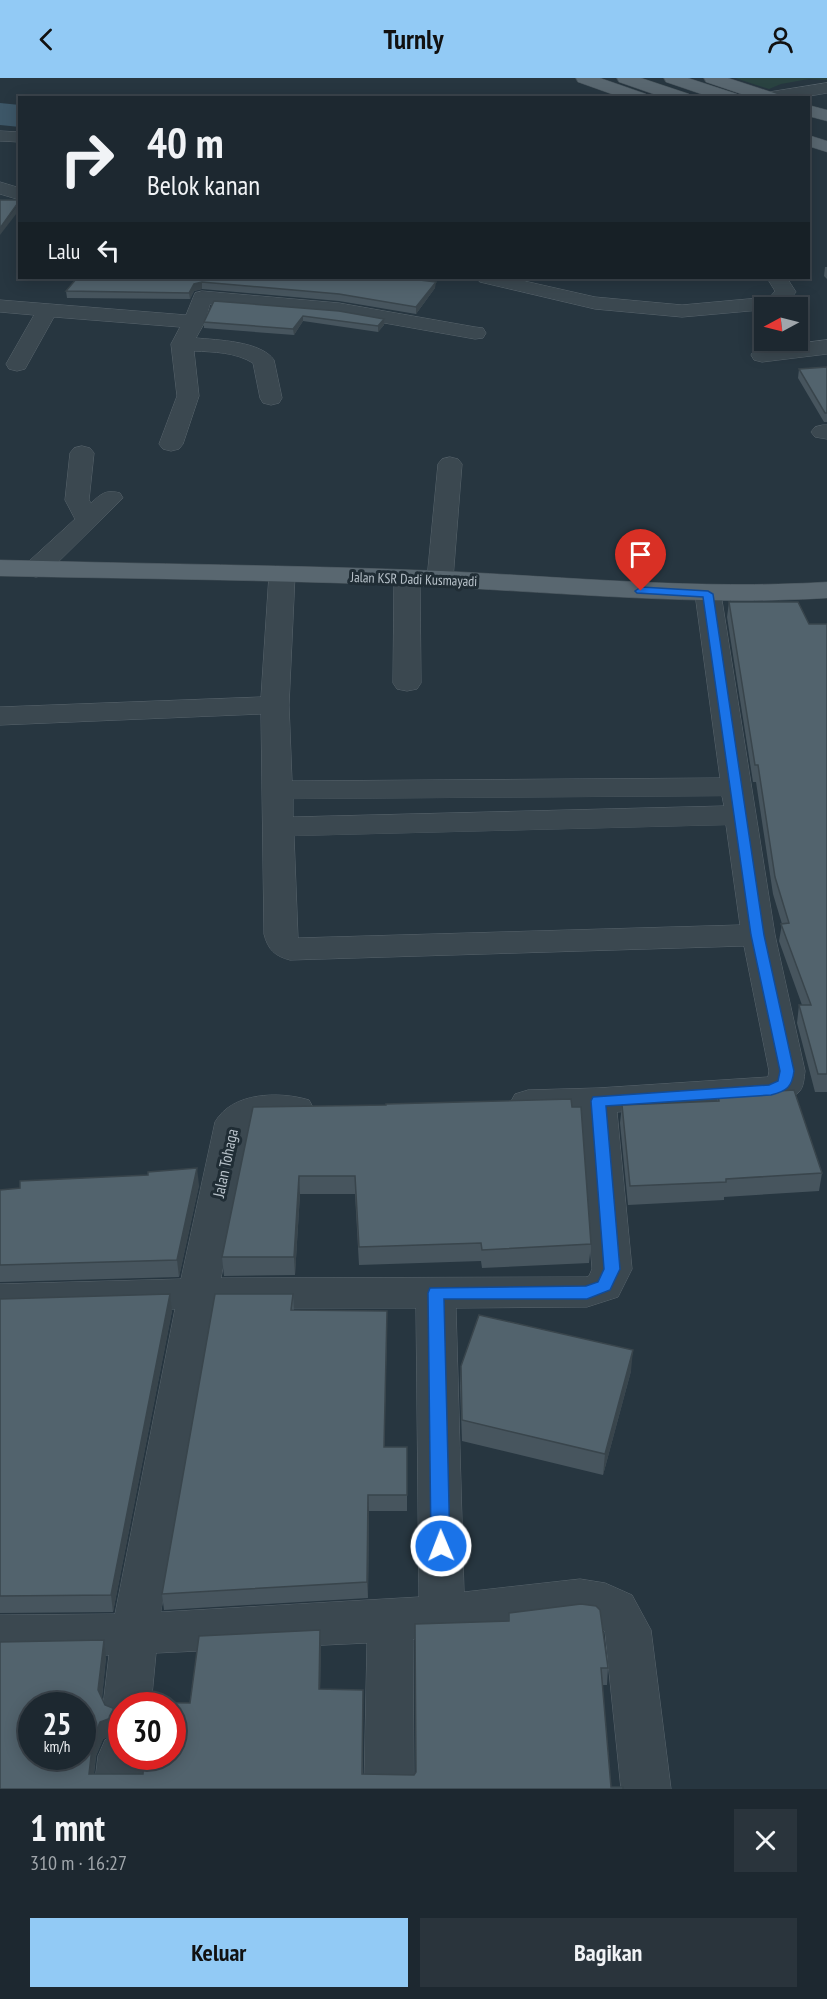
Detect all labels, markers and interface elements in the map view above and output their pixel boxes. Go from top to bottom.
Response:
text: Turnly [384,22,443,56]
icon: back [30,23,63,56]
icon: person [764,23,797,56]
text: 40 m [147,115,224,170]
icon: right [48,120,126,198]
text: Belok kanan [147,168,260,202]
icon: left [92,234,125,267]
text: Lalu [48,237,80,265]
north arrow [754,297,808,351]
map controls [754,297,808,351]
pin [615,529,666,591]
icon: arrive [624,538,657,571]
street label: Jalan KSR Dadi Kusmayadi [349,568,478,590]
street label: Jalan Tohaga [208,1127,242,1200]
position arrow [409,1514,473,1578]
speed limit sign: 30 [108,1692,186,1770]
text: 25 [43,1704,71,1743]
text: km/h [44,1737,70,1756]
text: 1 mnt [30,1804,105,1851]
button: close [734,1809,797,1872]
text: 310 m · 16:27 [30,1850,127,1876]
button: Keluar [30,1918,408,1987]
button: Bagikan [420,1918,797,1987]

